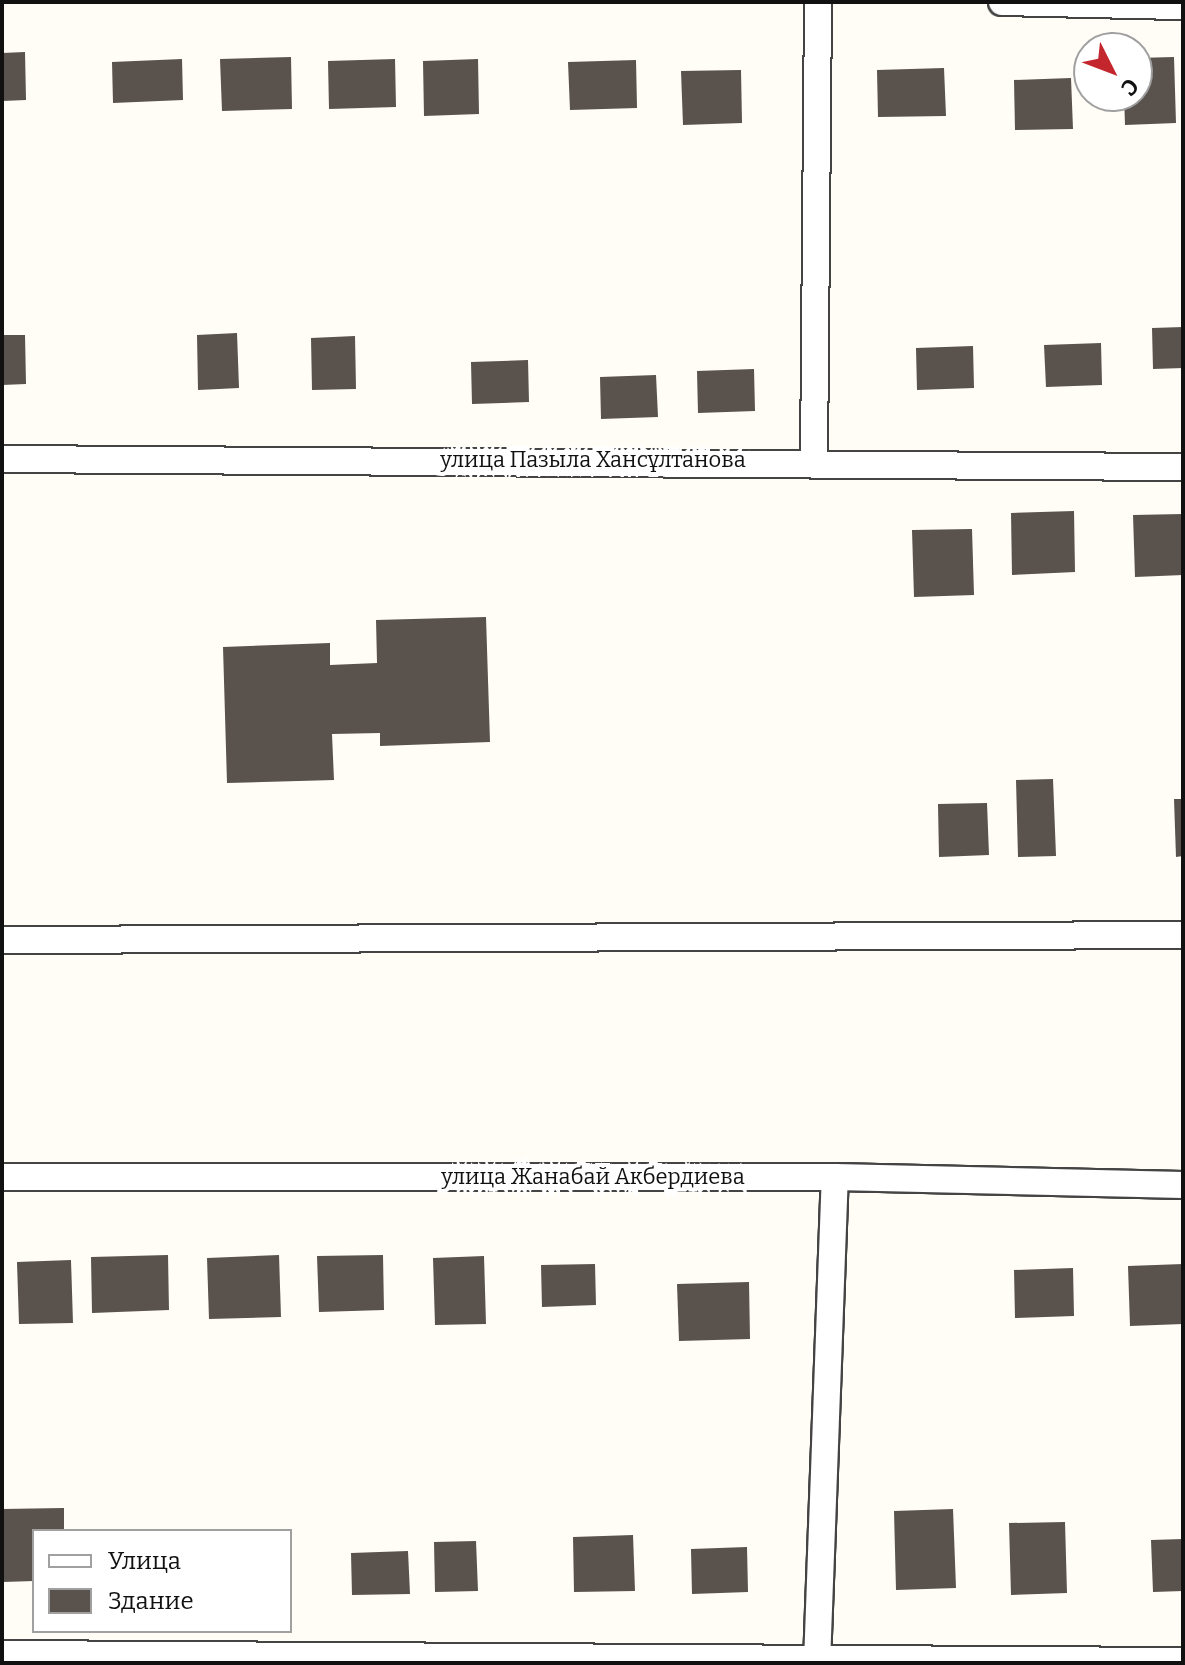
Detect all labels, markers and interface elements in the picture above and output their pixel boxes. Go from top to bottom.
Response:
north arrow [1073,32,1153,112]
text: С [1115,73,1144,101]
street label: улица Пазыла Хансұлтанова [440,447,746,473]
street label: улица Жанабай Акбердиева [441,1164,745,1190]
legend [32,1529,292,1633]
text: Улица [108,1547,181,1575]
text: Здание [108,1587,194,1615]

